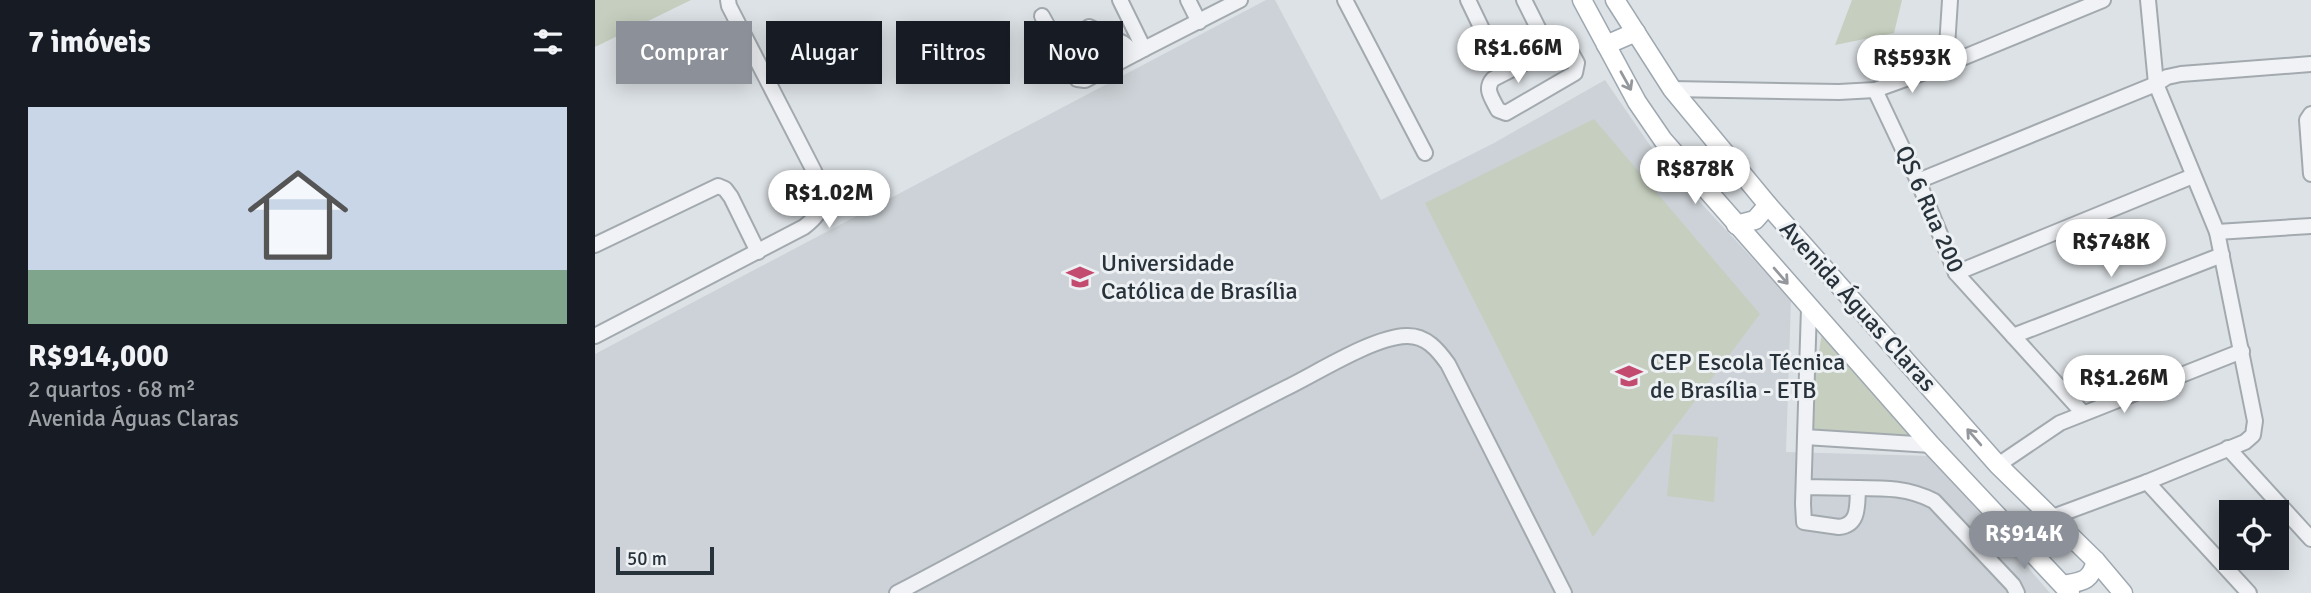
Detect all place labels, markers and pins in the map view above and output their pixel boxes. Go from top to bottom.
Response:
pin: R$1.66M [1453,25,1583,85]
pin: R$593K [1855,36,1969,95]
pin: R$878K [1638,146,1752,206]
pin: R$1.02M [764,170,894,230]
pin: R$748K [2054,219,2168,279]
place label: Universidade Católica de Brasília [1101,248,1298,306]
school or university icon: Universidade Católica de Brasília [1065,262,1095,292]
place label: CEP Escola Técnica de Brasília - ETB [1650,347,1845,405]
pin: R$1.26M [2059,356,2189,415]
school or university icon: CEP Escola Técnica de Brasília - ETB [1614,361,1644,391]
pin: R$914K [1967,512,2081,571]

